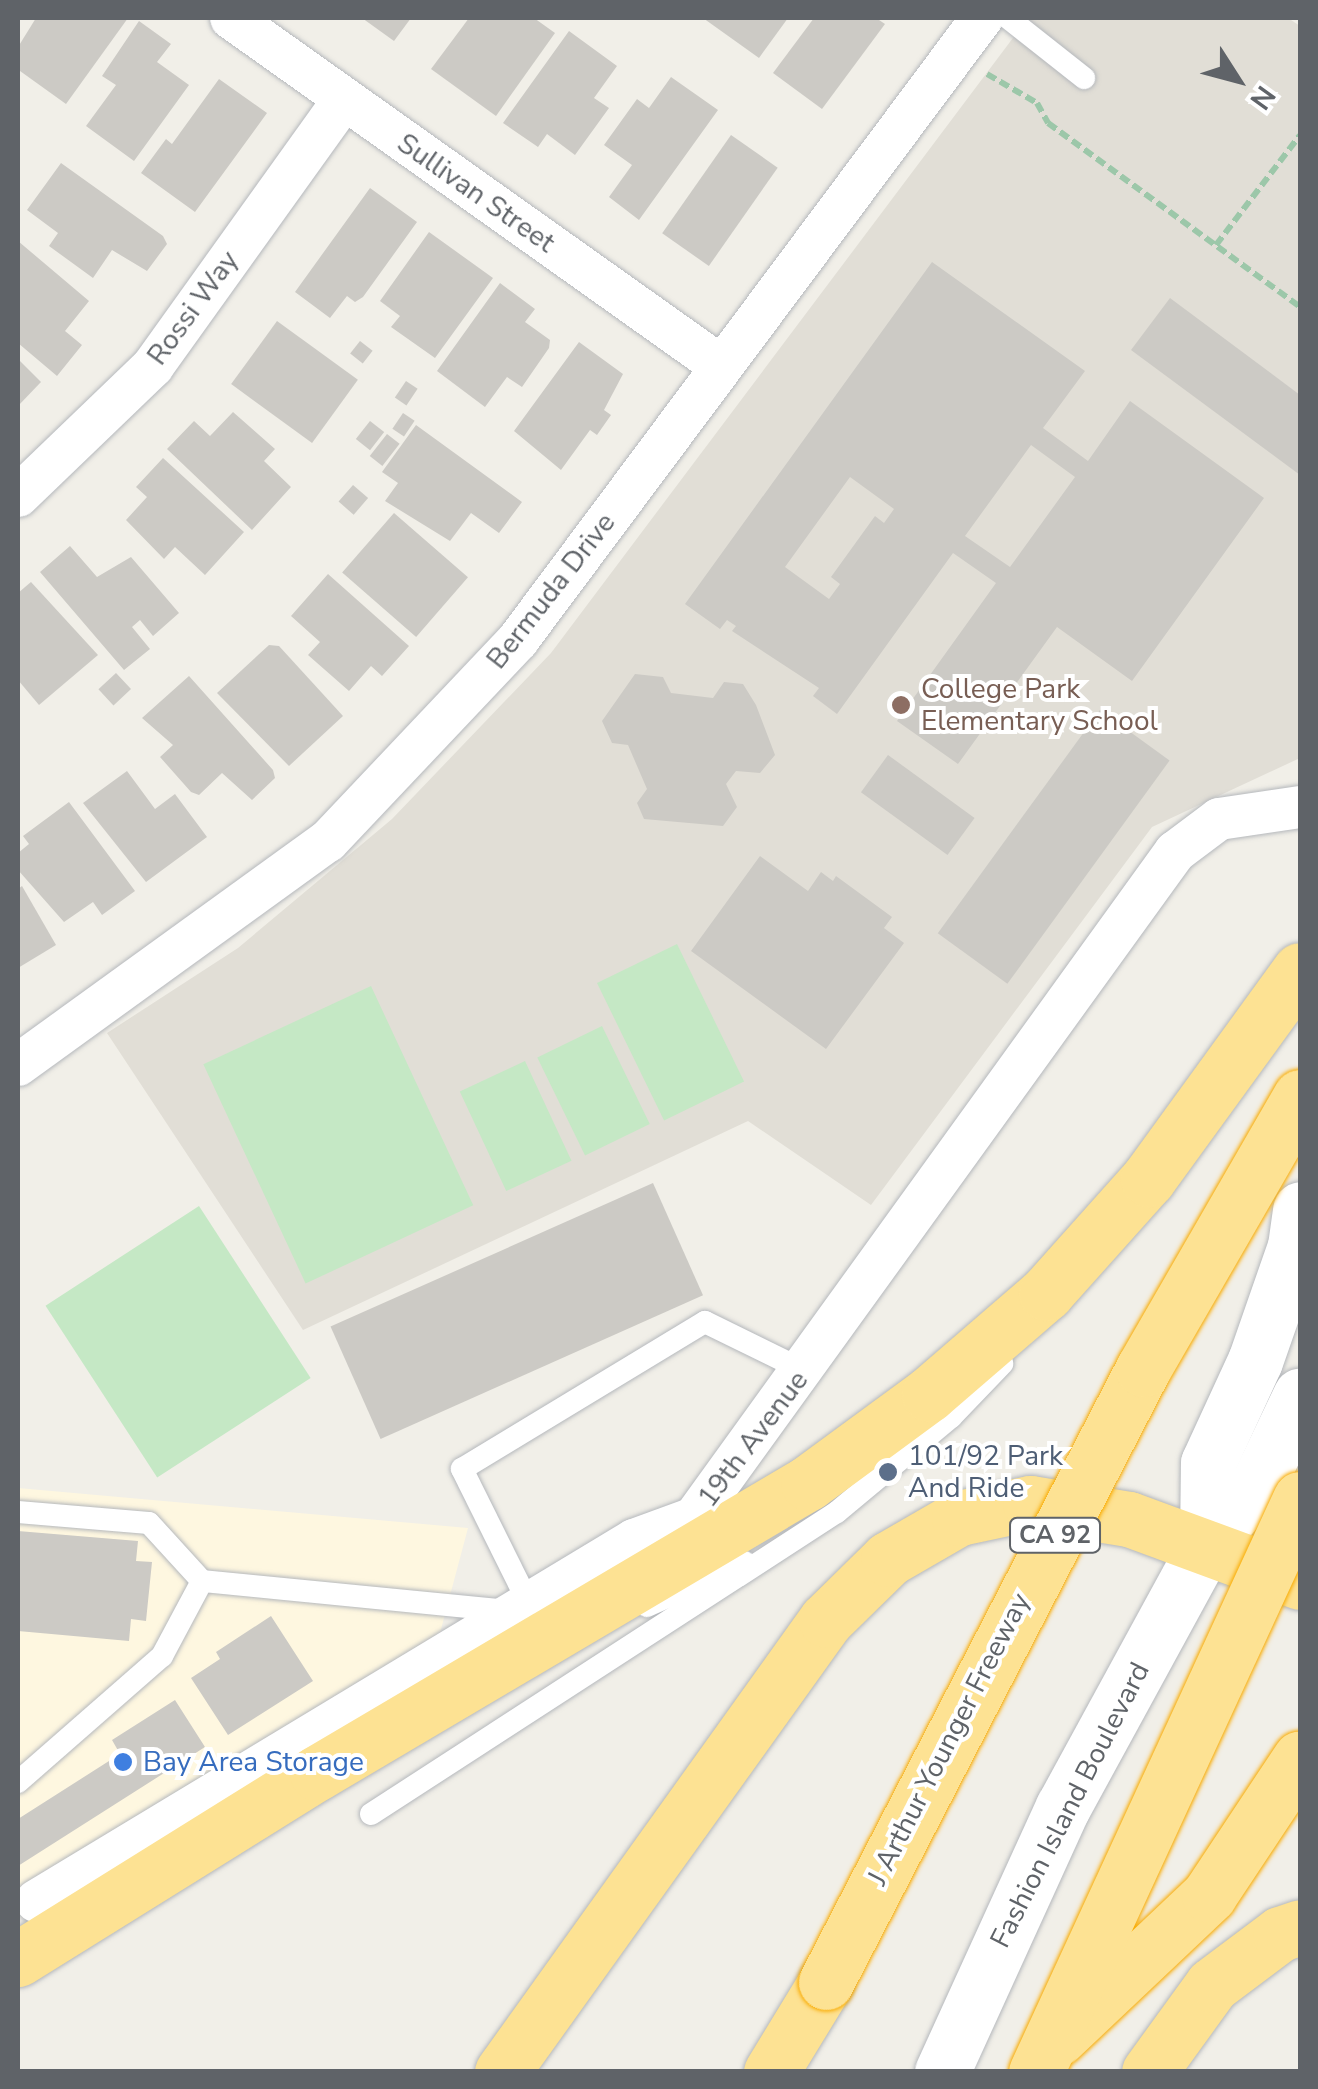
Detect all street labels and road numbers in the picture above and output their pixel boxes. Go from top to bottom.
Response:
street label: Sullivan Street [391,126,561,260]
street label: Rossi Way [140,244,246,372]
street label: Bermuda Drive [480,506,622,676]
street label: 19th Avenue [691,1364,815,1514]
road number: CA 92 [1008,1515,1102,1555]
street label: J Arthur Younger Freeway [861,1587,1037,1891]
street label: Fashion Island Boulevard [983,1657,1157,1953]

